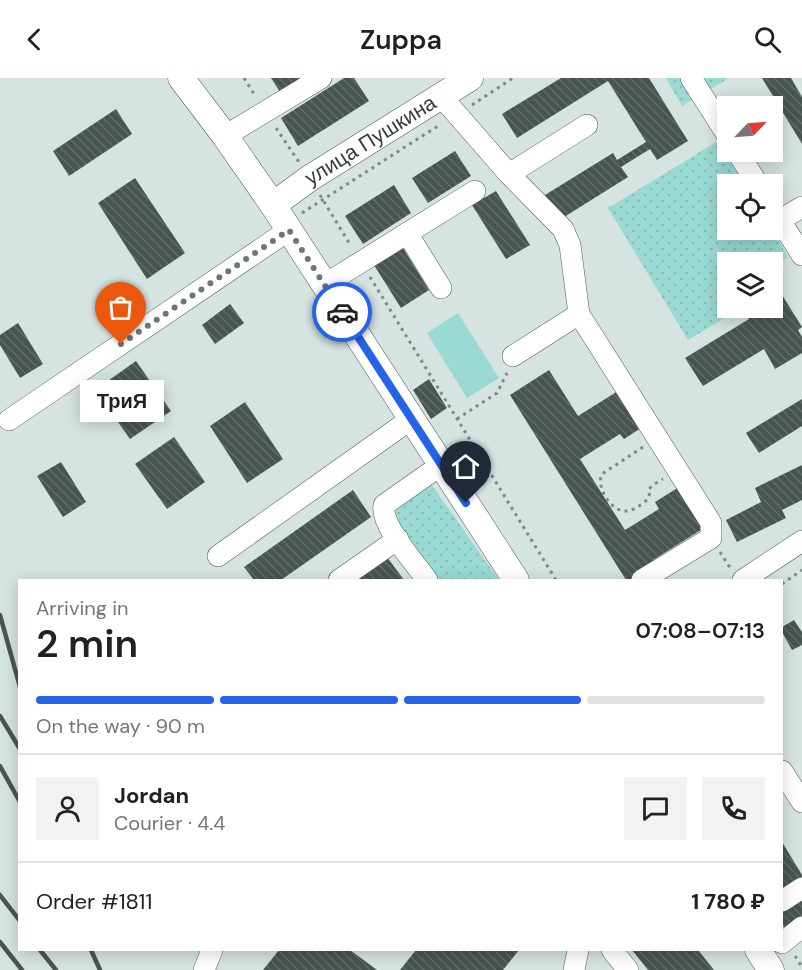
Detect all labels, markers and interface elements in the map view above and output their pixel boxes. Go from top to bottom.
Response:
text: Zuppa [360,22,442,57]
icon: back [18,23,51,56]
icon: search [751,23,784,56]
street label: улица Пушкина [299,88,442,192]
north arrow [717,96,783,162]
map controls [717,96,783,318]
button: locate [717,174,783,240]
button: layers [717,252,783,318]
pin [95,282,146,344]
courier [312,282,372,342]
icon: bag [104,291,137,324]
icon: car [326,296,359,329]
callout: ТриЯ [79,380,163,422]
text: ТриЯ [97,388,147,414]
pin [440,441,491,503]
icon: home [449,450,482,483]
text: Arriving in [36,595,128,621]
text: 07:08–07:13 [635,616,765,645]
text: 2 min [36,618,138,669]
text: On the way · 90 m [36,713,205,739]
button: person [36,777,99,840]
button: chat [624,777,687,840]
button: phone [702,777,765,840]
text: Jordan [114,781,189,810]
text: Courier · 4.4 [114,810,225,836]
text: Order #1811 [36,887,152,916]
text: 1 780 ₽ [691,887,765,916]

